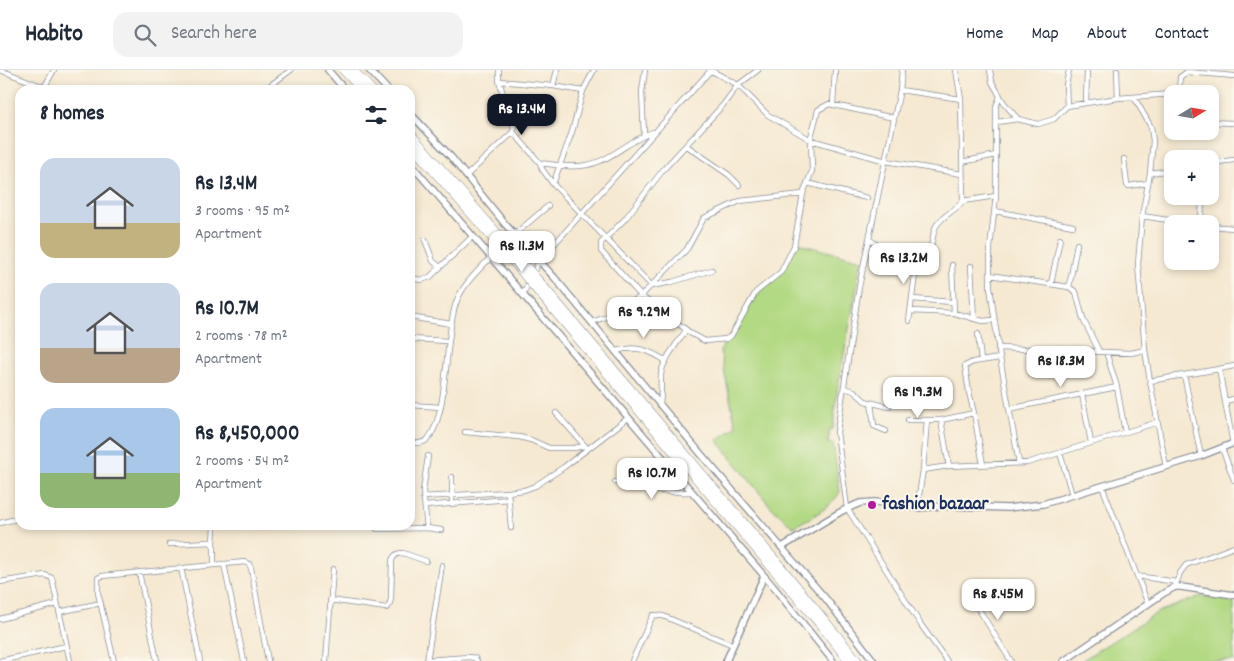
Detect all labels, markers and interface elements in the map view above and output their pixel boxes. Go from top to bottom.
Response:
search box [113,12,463,57]
text: Habito [25,18,83,52]
icon: search [131,21,159,49]
text: Search here [171,21,257,48]
text: Home [966,22,1003,47]
text: Map [1031,22,1059,47]
text: About [1087,22,1127,47]
text: Contact [1155,22,1209,47]
north arrow [1164,85,1219,140]
map controls [1164,85,1219,270]
pin: Rs 13.4M [470,93,574,136]
text: Rs 13.4M [498,98,546,121]
text: 8 homes [40,100,105,130]
icon: filters [362,101,390,129]
button: + [1164,150,1219,205]
text: Rs 13.4M [195,170,257,200]
icon: home [80,178,140,238]
text: 3 rooms · 95 m² [195,200,290,223]
button: − [1164,215,1219,270]
text: Apartment [195,223,262,246]
pin: Rs 11.3M [470,230,574,273]
text: Rs 11.3M [500,235,544,258]
pin: Rs 13.2M [852,242,956,285]
text: Rs 13.2M [880,247,928,270]
text: Rs 10.7M [195,295,259,325]
pin: Rs 9.29M [592,296,696,339]
text: Rs 9.29M [618,301,670,324]
icon: home [80,303,140,363]
text: 2 rooms · 78 m² [195,325,288,348]
pin: Rs 18.3M [1009,346,1113,388]
text: Apartment [195,348,262,371]
text: Rs 18.3M [1037,350,1085,373]
pin: Rs 19.3M [866,376,970,419]
text: Rs 19.3M [894,381,942,404]
text: Rs 8,450,000 [195,420,300,450]
icon: home [80,428,140,488]
text: 2 rooms · 54 m² [195,450,289,473]
pin: Rs 10.7M [600,458,704,500]
text: Rs 10.7M [628,462,676,485]
text: Apartment [195,473,262,496]
place label: fashion bazaar [881,492,990,519]
marker: fashion bazaar [866,499,878,511]
pin: Rs 8.45M [946,578,1050,621]
text: Rs 8.45M [973,583,1023,606]

